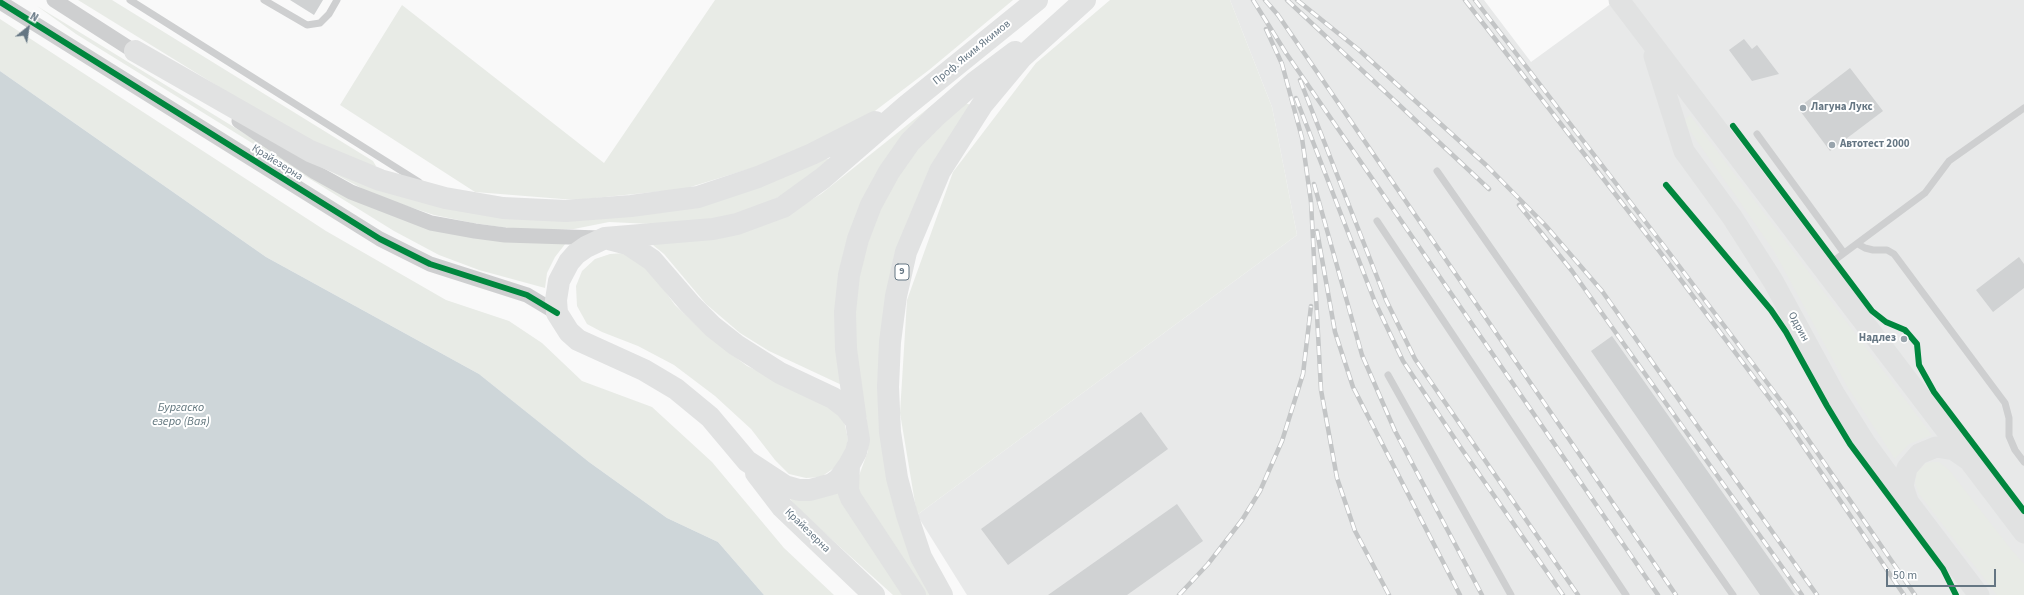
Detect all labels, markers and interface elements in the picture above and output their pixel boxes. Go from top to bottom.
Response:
north arrow [8,8,48,48]
text: N [27,9,41,25]
street label: Проф. Яким Якимов [931,18,1013,88]
place label: Лагуна Лукс [1811,101,1873,115]
marker: Лагуна Лукс [1798,103,1808,113]
place label: Автотест 2000 [1840,138,1910,152]
marker: Автотест 2000 [1827,140,1837,150]
street label: Крайезерна [249,142,305,184]
road number: 9 [895,264,909,280]
street label: Одрин [1785,310,1811,344]
place label: Надлез [1859,332,1896,346]
marker: Надлез [1899,334,1909,344]
water label: Бургаско езеро (Вая) [152,401,210,429]
street label: Крайезерна [782,506,832,556]
scale bar [1888,561,1998,587]
text: 50 m [1893,567,1917,584]

